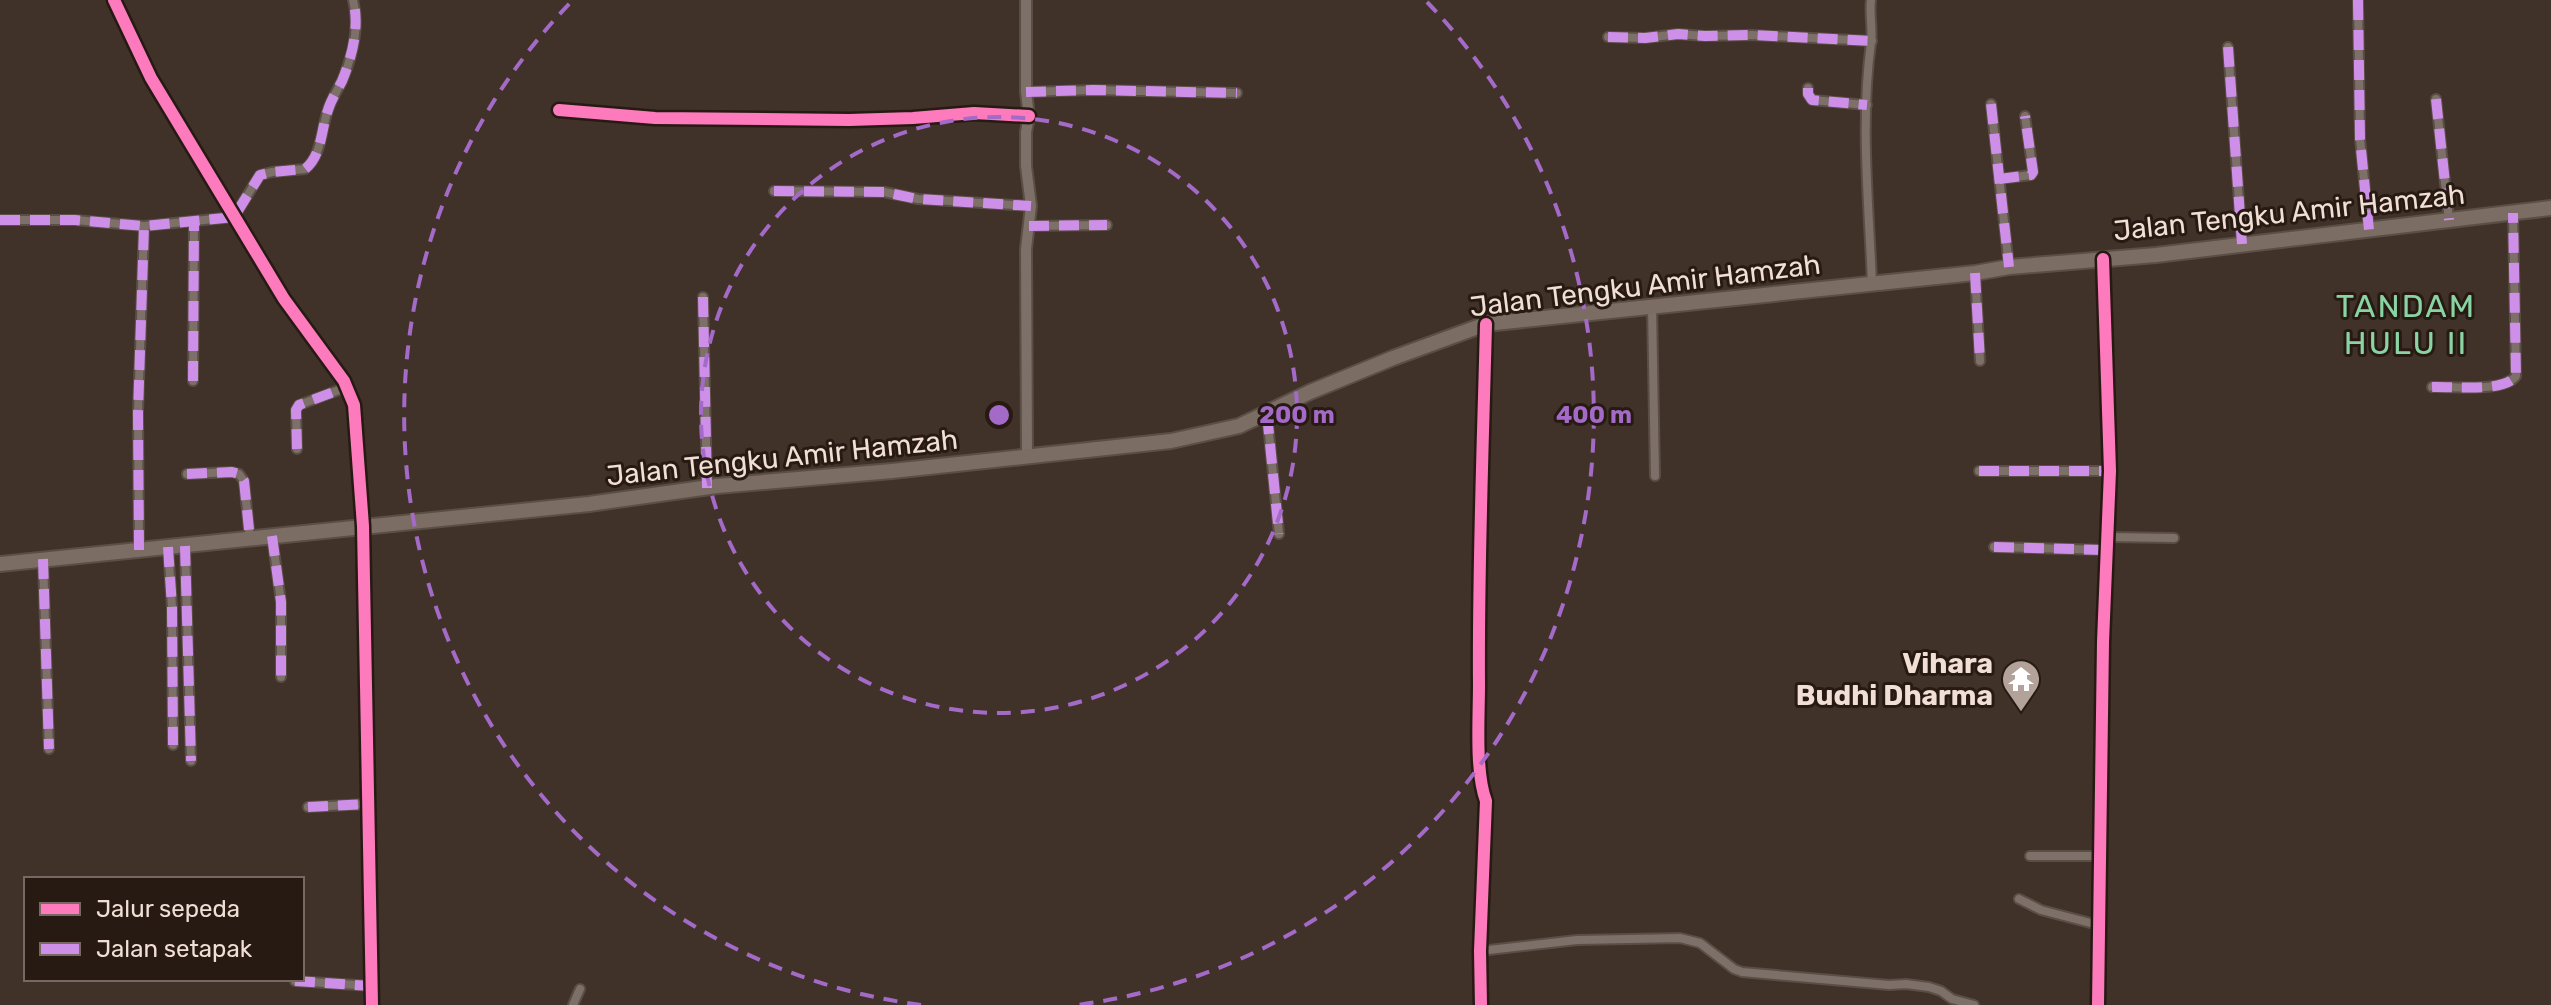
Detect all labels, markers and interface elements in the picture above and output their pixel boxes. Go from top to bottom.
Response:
street label: Jalan Tengku Amir Hamzah [2112,178,2466,247]
street label: Jalan Tengku Amir Hamzah [1468,248,1822,323]
district label: TANDAM HULU II [2336,287,2476,362]
centre of rings [985,401,1013,429]
text: 200 m [1259,401,1335,429]
text: 400 m [1556,401,1632,429]
street label: Jalan Tengku Amir Hamzah [605,423,959,492]
place label: Vihara Budhi Dharma [1796,647,1993,712]
temple icon: Vihara Budhi Dharma [2000,658,2042,713]
legend [24,877,304,981]
text: Jalur sepeda [96,895,240,923]
text: Jalan setapak [96,935,253,963]

